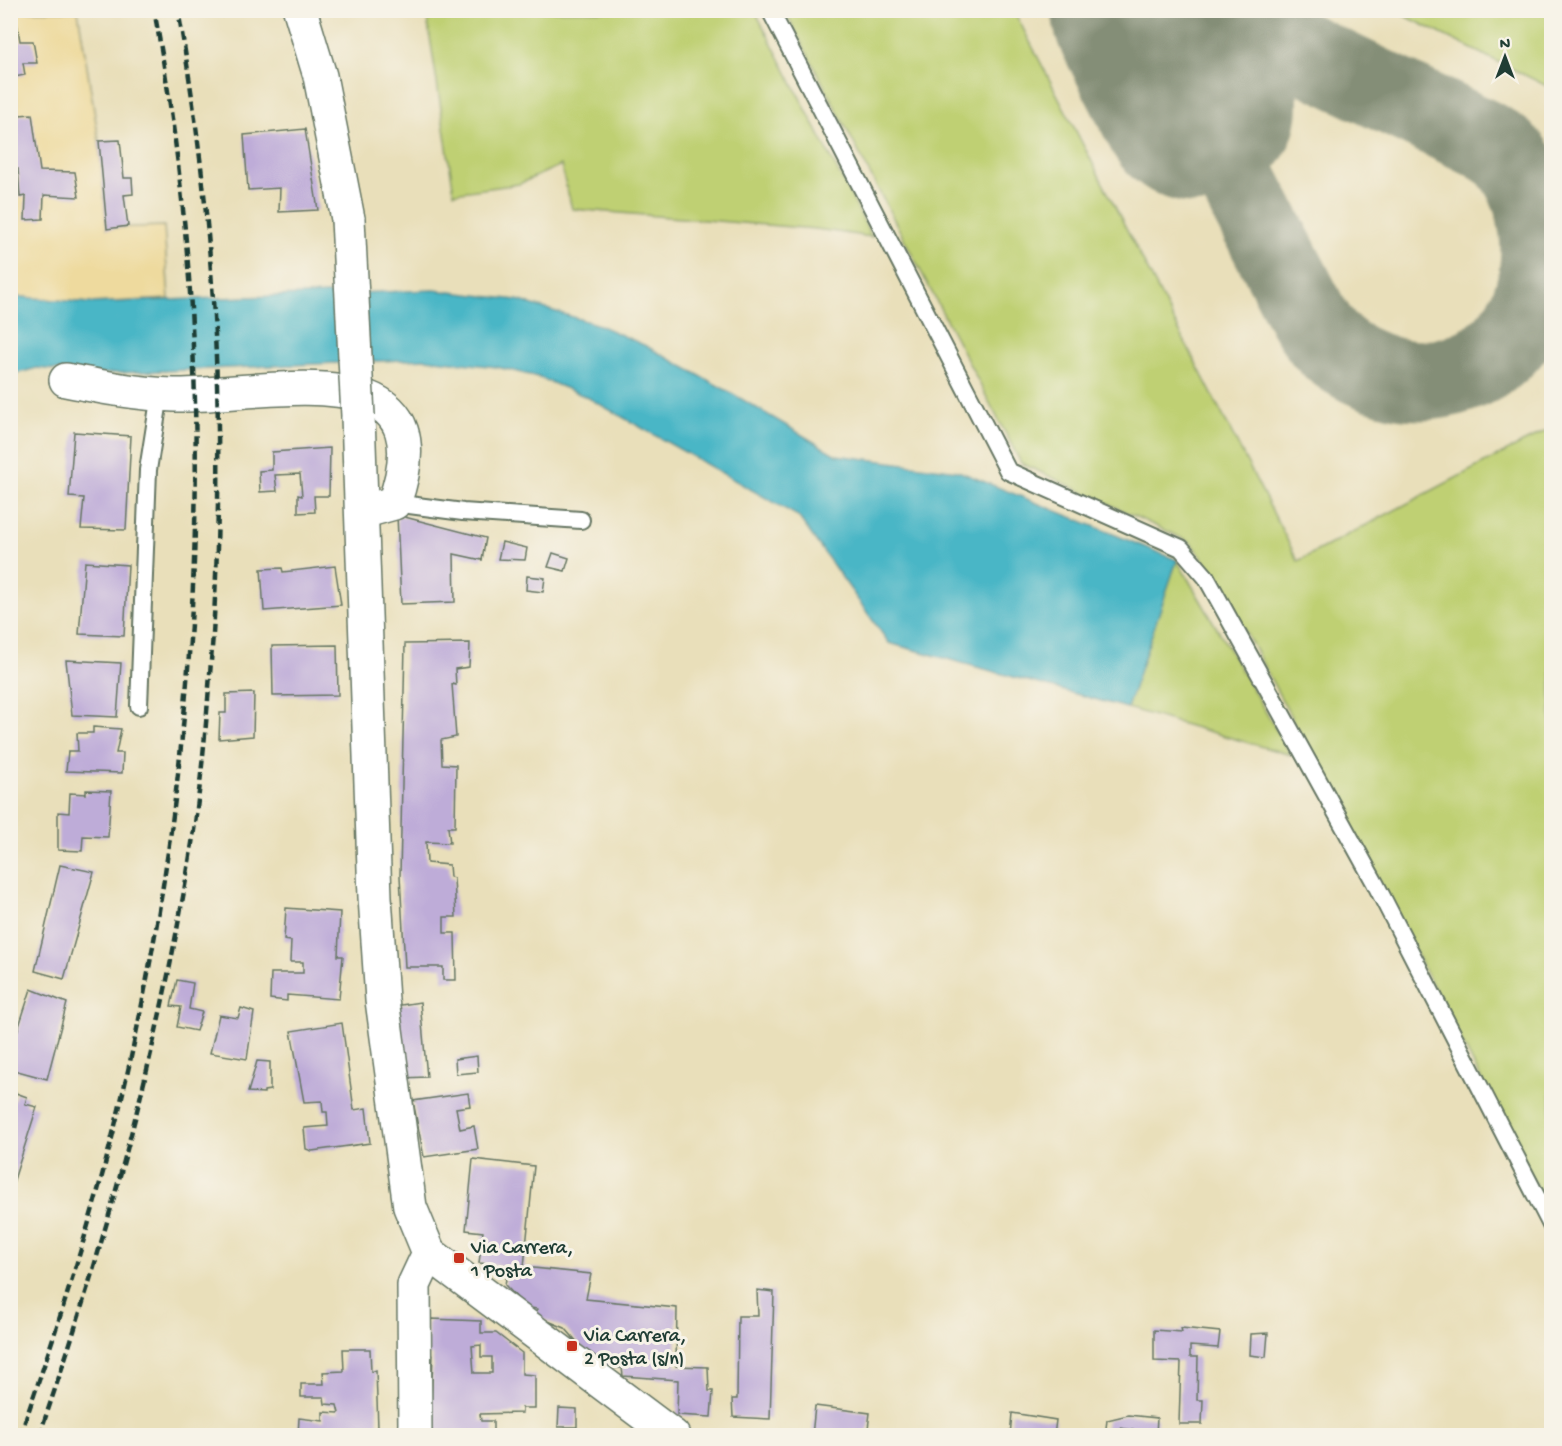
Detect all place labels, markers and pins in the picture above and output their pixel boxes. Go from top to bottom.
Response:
place label: Via Carrera, 1 Posta [470,1238,573,1284]
marker: Via Carrera, 1 Posta [452,1251,466,1265]
place label: Via Carrera, 2 Posta (s/n) [583,1326,686,1372]
marker: Via Carrera, 2 Posta (s/n) [565,1339,579,1353]

